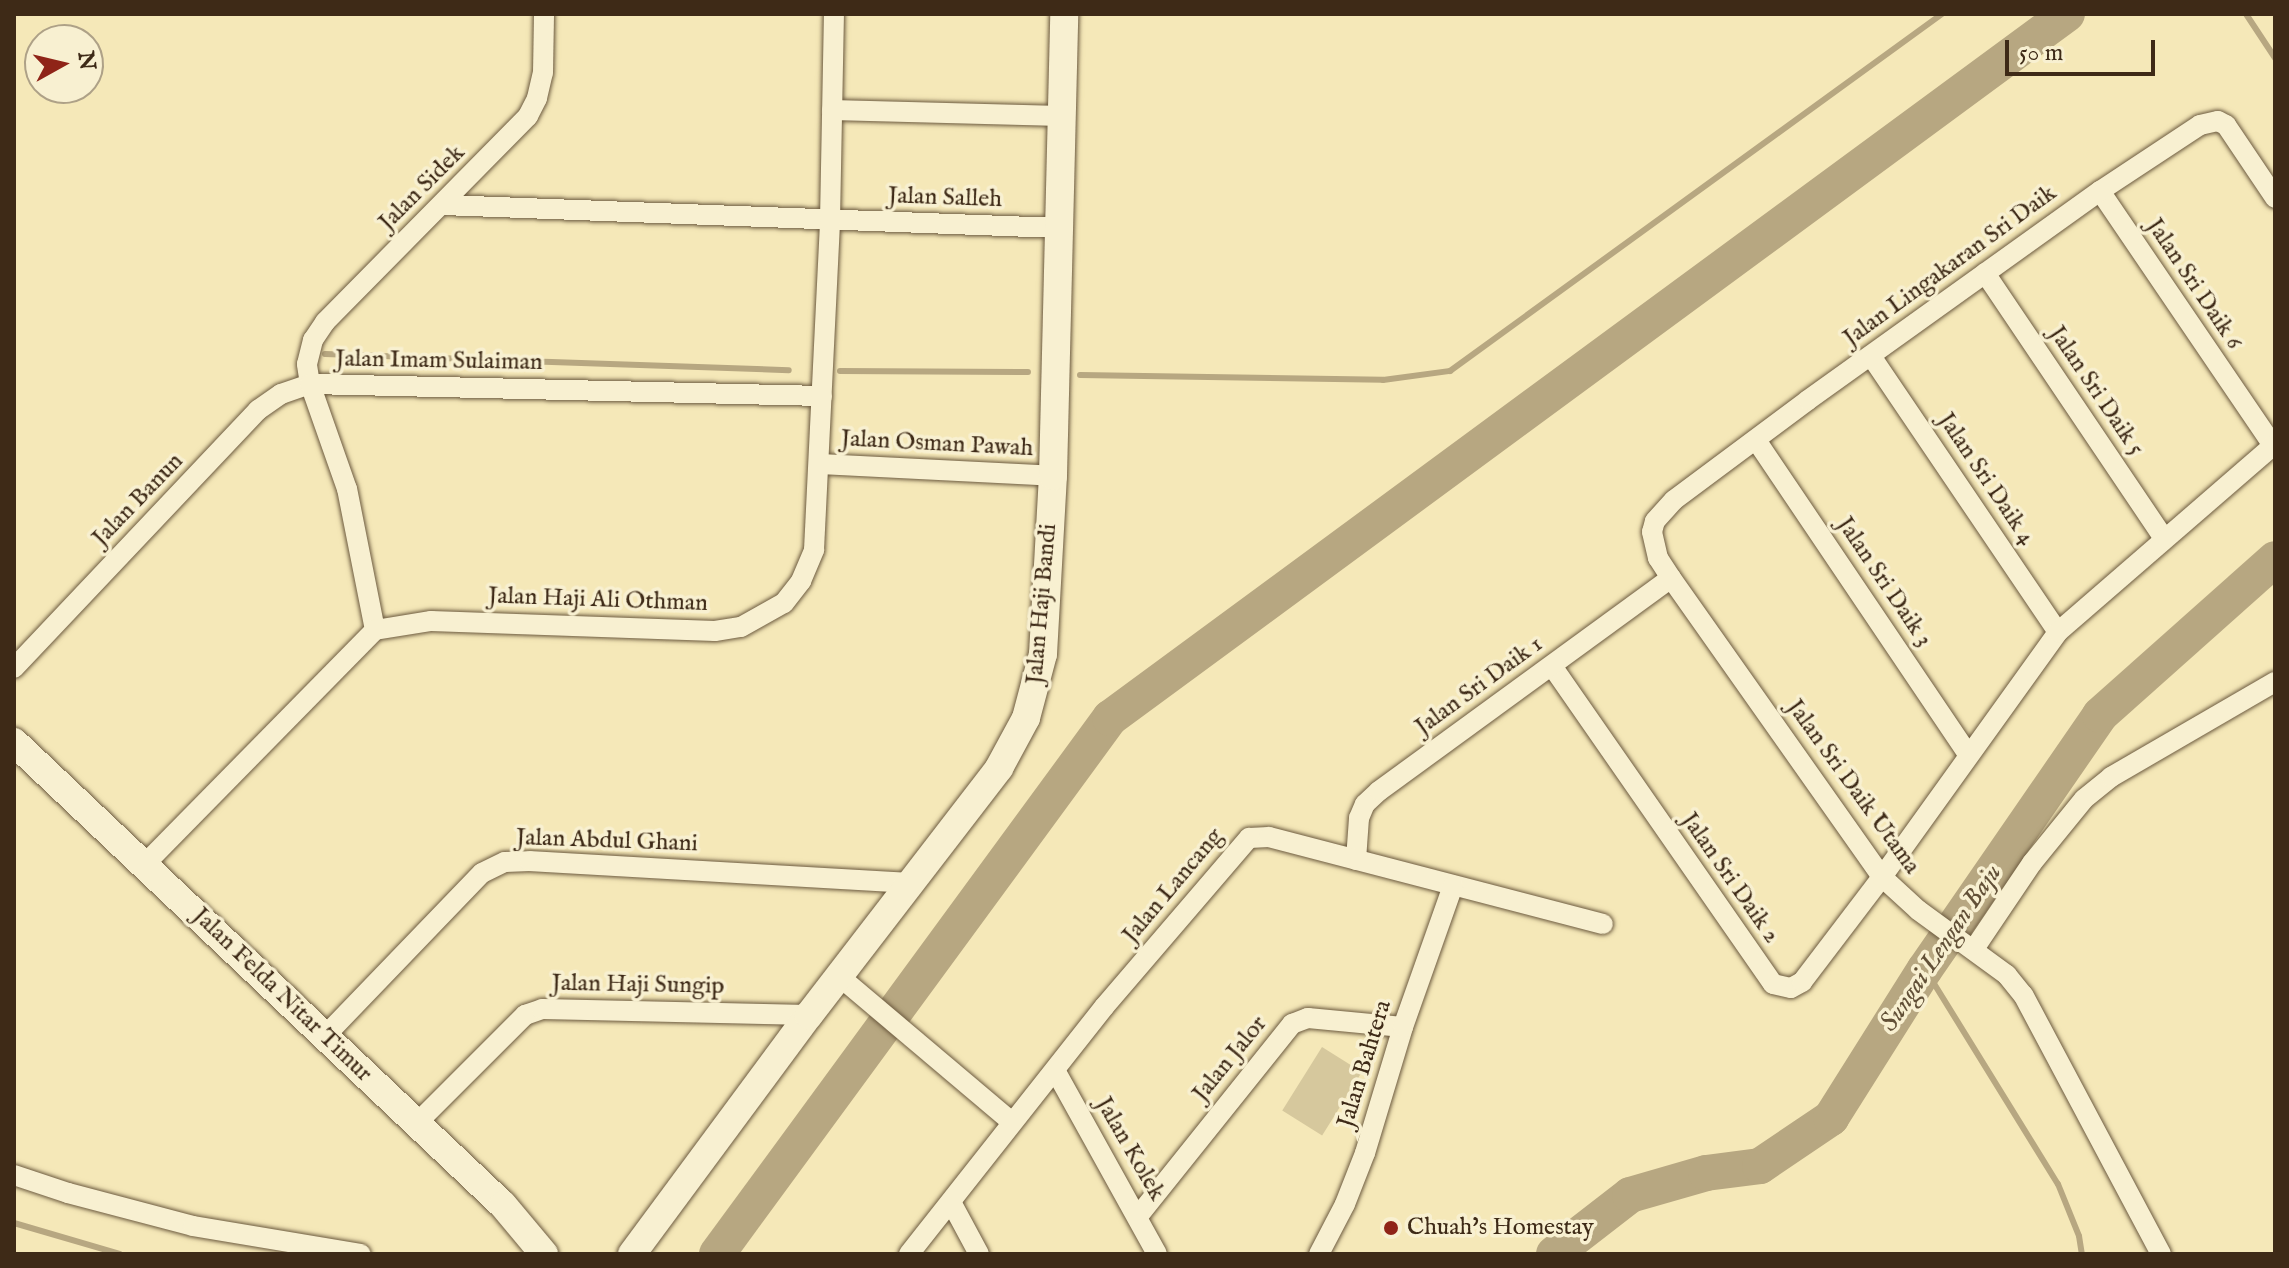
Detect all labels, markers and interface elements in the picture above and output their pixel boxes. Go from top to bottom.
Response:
north arrow [24,24,104,104]
scale bar [2009,24,2159,74]
text: 50 m [2019,38,2063,69]
text: N [71,50,101,72]
street label: Jalan Sidek [373,139,471,237]
street label: Jalan Lingakaran Sri Daik [1838,179,2062,353]
street label: Jalan Salleh [888,182,1002,214]
street label: Jalan Sri Daik 6 [2140,213,2248,355]
street label: Jalan Sri Daik 5 [2042,321,2150,461]
street label: Jalan Imam Sulaiman [335,345,543,377]
street label: Jalan Sri Daik 4 [1931,407,2041,551]
street label: Jalan Osman Pawah [840,425,1034,463]
street label: Jalan Banun [86,447,190,553]
street label: Jalan Sri Daik 3 [1830,512,1938,652]
street label: Jalan Haji Bandi [1021,523,1063,685]
street label: Jalan Haji Ali Othman [488,582,708,618]
street label: Jalan Sri Daik 1 [1410,630,1548,742]
street label: Jalan Sri Daik Utama [1780,694,1926,880]
street label: Jalan Sri Daik 2 [1674,807,1786,949]
street label: Jalan Abdul Ghani [516,823,698,859]
street label: Jalan Lancang [1117,823,1229,949]
water label: Sungai Lengan Baju [1874,858,2008,1038]
street label: Jalan Felda Nitar Timur [186,902,378,1088]
street label: Jalan Haji Sungip [551,969,725,1001]
street label: Jalan Bahtera [1332,997,1398,1131]
street label: Jalan Jalor [1187,1010,1273,1108]
street label: Jalan Kolek [1089,1092,1171,1206]
place label: Chuah's Homestay [1407,1214,1594,1242]
marker: Chuah's Homestay [1382,1219,1400,1237]

